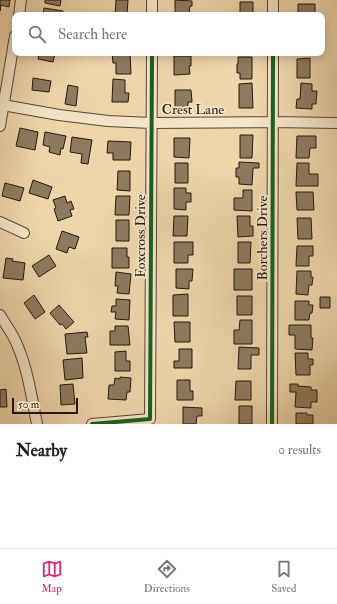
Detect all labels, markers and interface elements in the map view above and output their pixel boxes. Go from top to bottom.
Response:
search box [12,12,325,56]
icon: search [26,23,48,45]
text: Search here [58,25,127,44]
street label: Crest Lane [162,101,224,118]
street label: Foxcross Drive [132,194,149,278]
street label: Borchers Drive [254,195,271,280]
scale bar [12,396,78,415]
text: 50 m [18,398,39,411]
text: Nearby [16,440,67,461]
text: 0 results [278,442,321,458]
tab: Map [41,558,63,595]
tab: Directions [144,558,190,595]
tab: Saved [271,558,296,595]

